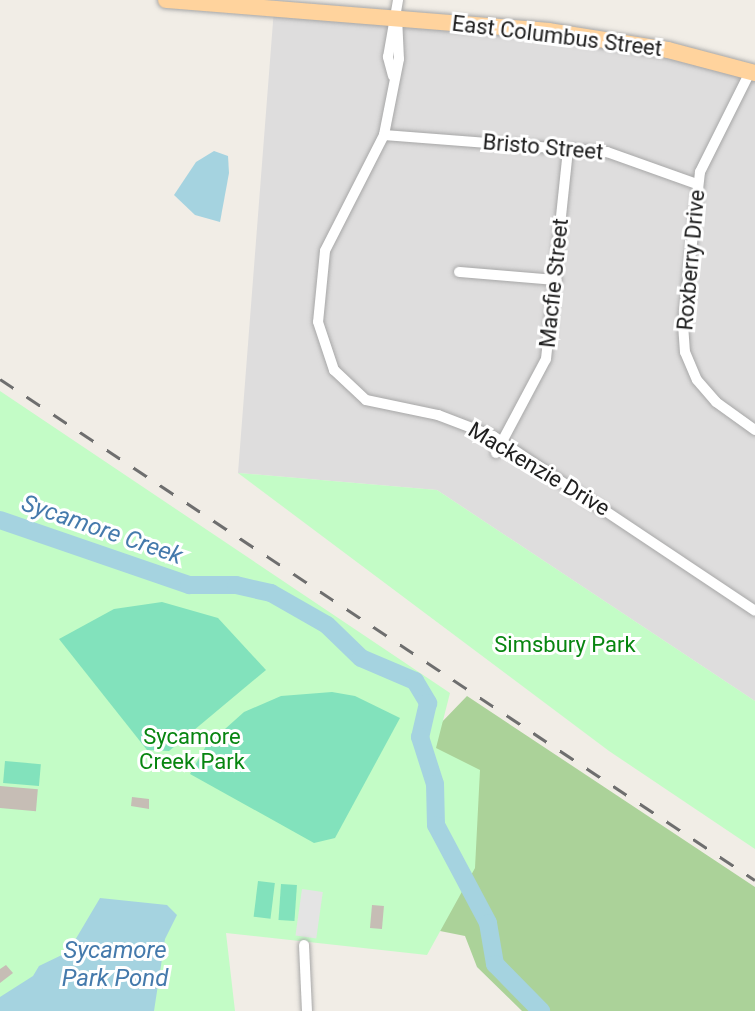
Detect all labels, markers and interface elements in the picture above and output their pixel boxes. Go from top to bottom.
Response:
street label: East Columbus Street [450,10,664,62]
street label: Bristo Street [482,129,604,165]
street label: Roxberry Drive [672,189,710,331]
street label: Macfie Street [534,217,574,349]
street label: Mackenzie Drive [464,416,614,522]
water label: Sycamore Creek [18,489,186,571]
park label: Simsbury Park [494,632,636,658]
park label: Sycamore Creek Park [139,723,245,774]
water label: Sycamore Park Pond [62,937,168,993]

